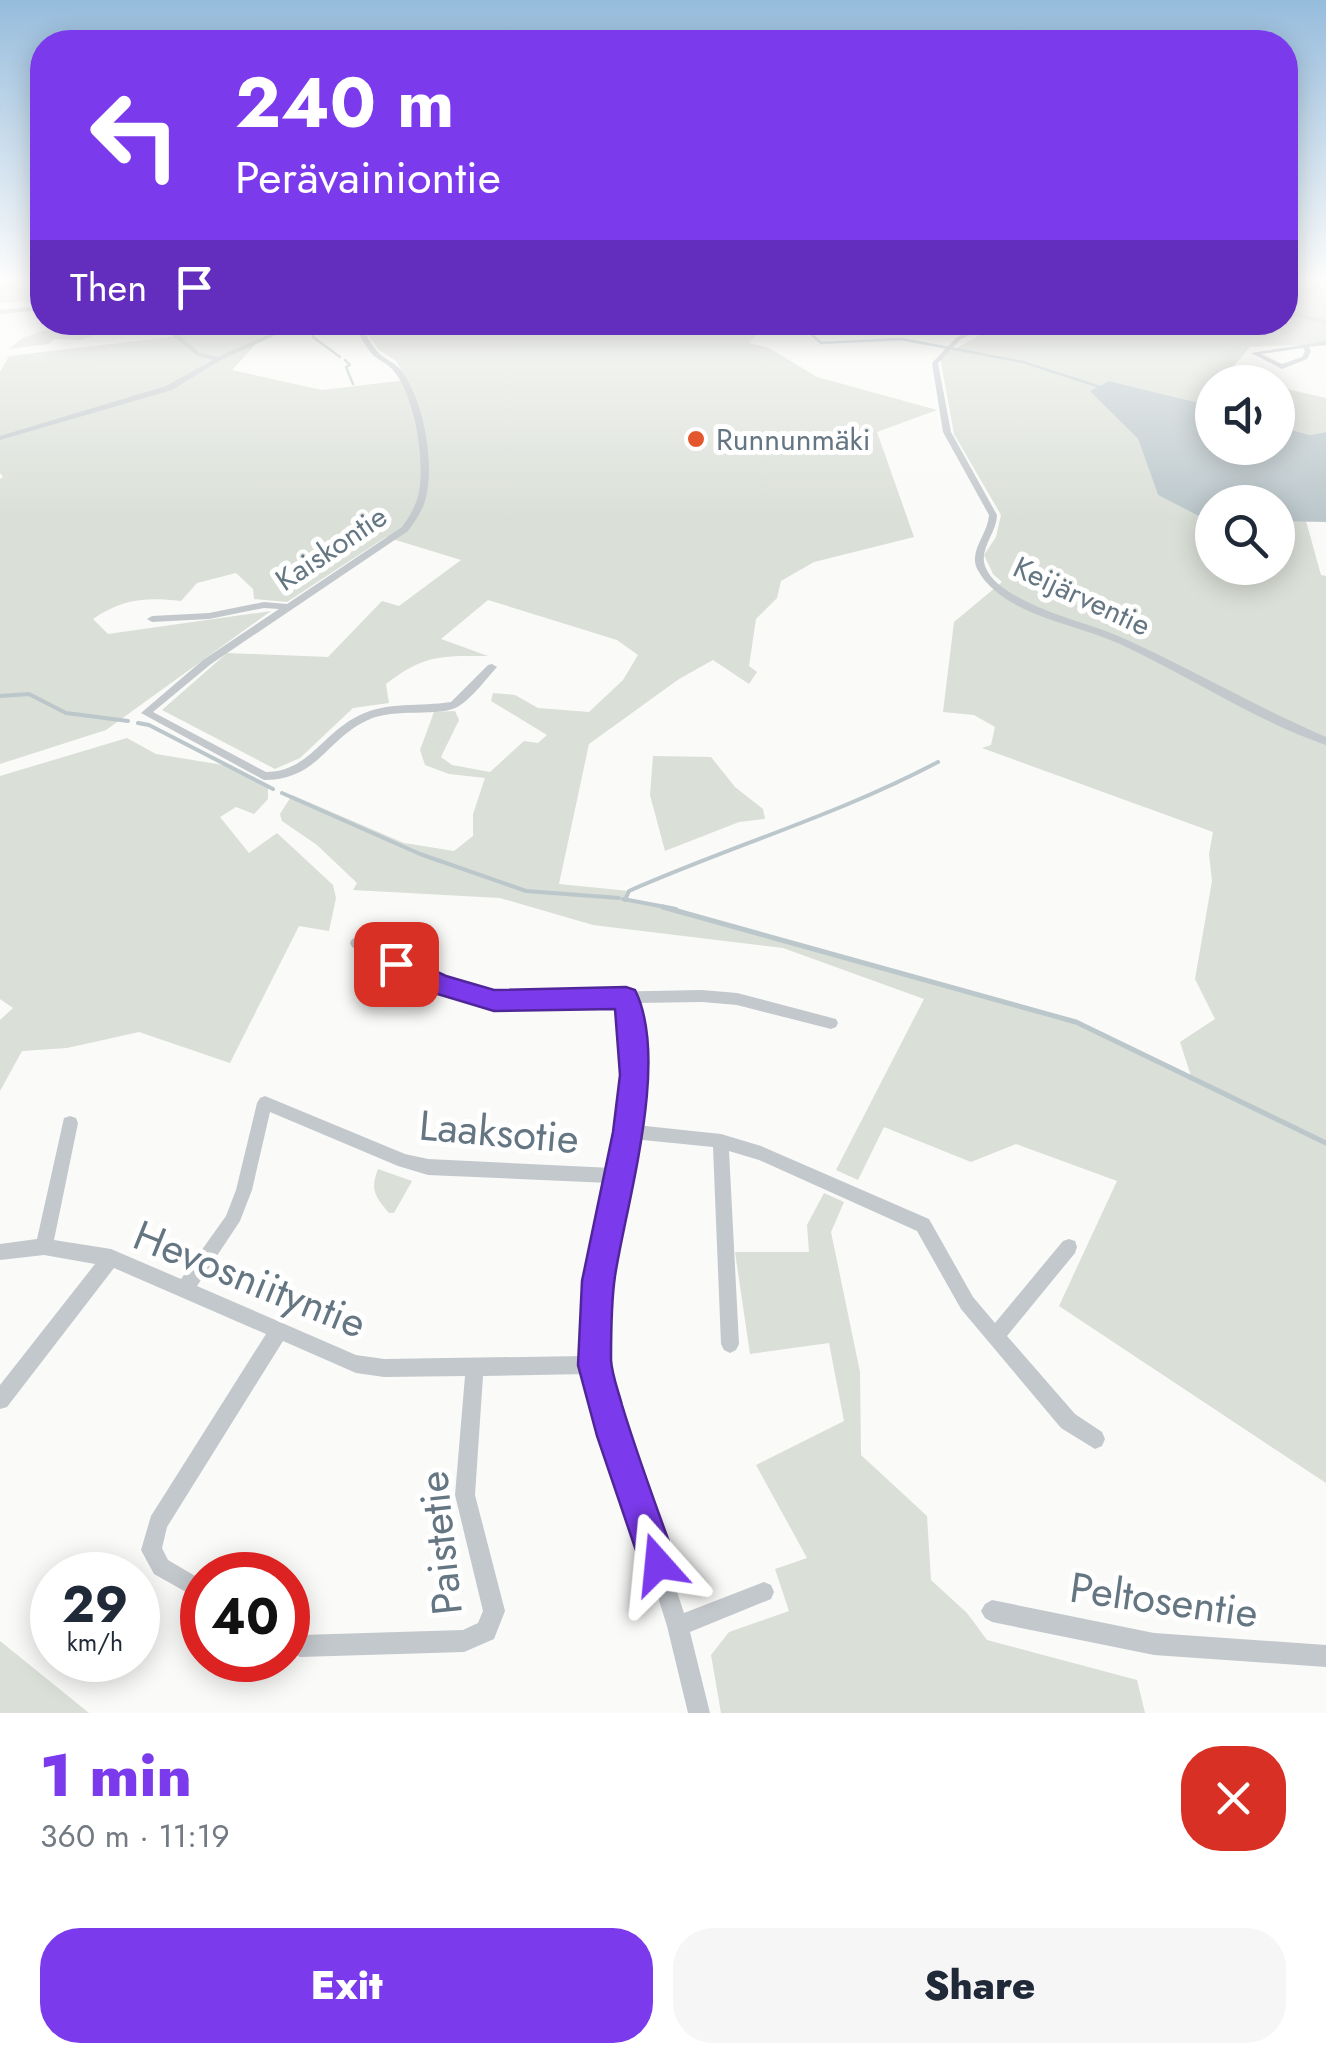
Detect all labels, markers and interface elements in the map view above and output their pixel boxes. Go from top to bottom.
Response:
text: 240 m [235,52,455,153]
icon: left [70,70,200,200]
text: Perävainiontie [235,145,501,210]
text: Then [70,260,147,315]
icon: arrive [167,260,222,315]
map controls [1195,365,1295,585]
button: sound [1195,365,1295,465]
place label: Runnunmäki [716,418,871,461]
marker: Runnunmäki [685,428,707,450]
button: search [1195,485,1295,585]
street label: Kaiskontie [266,495,396,601]
street label: Keijärventie [1006,545,1158,647]
pin [354,922,439,1007]
icon: arrive [369,937,424,992]
street label: Laaksotie [417,1095,581,1169]
street label: Hevosniityntie [125,1205,375,1353]
street label: Paistetie [402,1468,478,1618]
position arrow [606,1512,710,1616]
speed limit sign: 40 [180,1552,310,1682]
street label: Peltosentie [1066,1557,1262,1643]
text: 29 [62,1568,128,1641]
text: km/h [67,1624,123,1660]
text: 1 min [40,1732,192,1819]
button: close [1181,1746,1286,1851]
text: 360 m · 11:19 [40,1813,230,1859]
button: Exit [40,1928,653,2043]
button: Share [673,1928,1286,2043]

